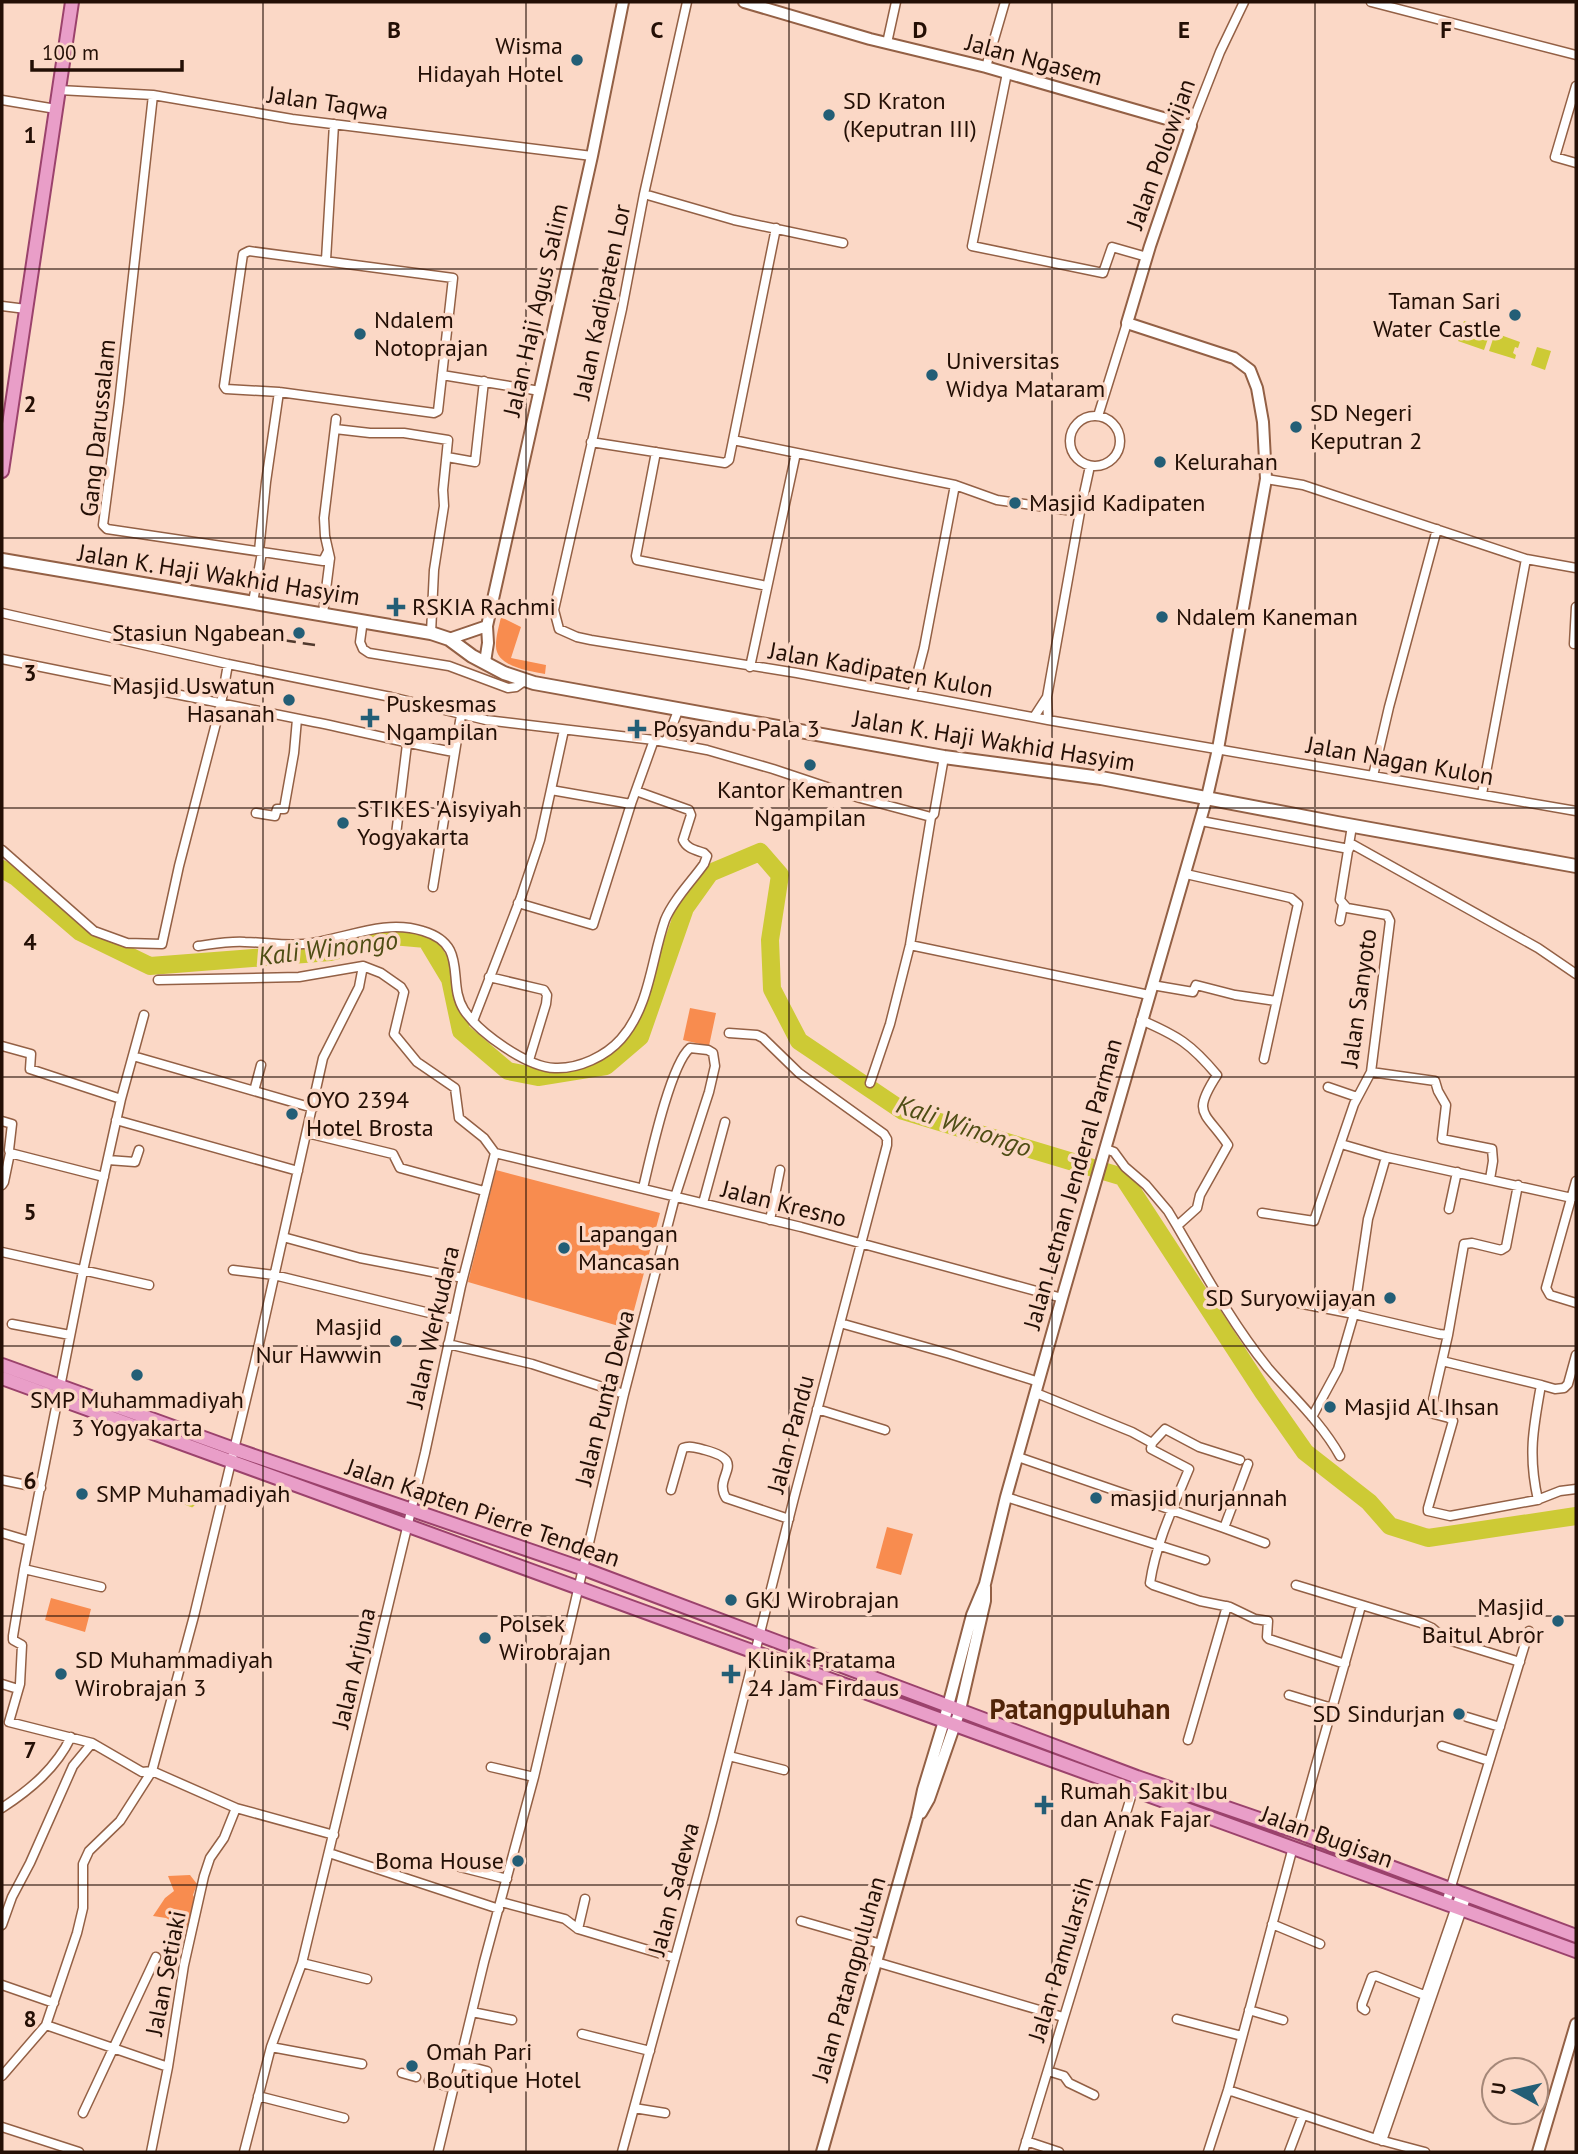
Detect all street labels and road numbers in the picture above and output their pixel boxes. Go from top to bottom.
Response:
street label: Jalan Ngasem [961,26,1106,93]
street label: Jalan Polowijan [1119,74,1202,234]
street label: Jalan Taqwa [265,79,391,126]
street label: Jalan Haji Agus Salim [496,200,575,420]
street label: Jalan Kadipaten Lor [565,201,637,403]
street label: Gang Darussalam [73,338,122,518]
street label: Jalan K. Haji Wakhid Hasyim [75,537,362,612]
street label: Jalan Kadipaten Kulon [766,634,996,704]
street label: Jalan K. Haji Wakhid Hasyim [850,703,1137,778]
street label: Jalan Nagan Kulon [1303,729,1496,792]
street label: Jalan Sanyoto [1333,927,1384,1070]
street label: Jalan Letnan Jenderal Parman [1016,1035,1129,1334]
street label: Jalan Kresno [717,1173,850,1234]
street label: Jalan Werkudara [399,1243,466,1412]
street label: Jalan Punta Dewa [568,1307,641,1490]
street label: Jalan Pandu [760,1372,821,1497]
street label: Jalan Kapten Pierre Tendean [341,1451,624,1574]
street label: Jalan Arjuna [324,1604,382,1732]
street label: Jalan Bugisan [1256,1798,1398,1875]
street label: Jalan Sadewa [641,1819,706,1960]
street label: Jalan Patangpuluhan [804,1873,893,2086]
street label: Jalan Pamularsih [1020,1873,1100,2046]
street label: Jalan Setiaki [138,1908,193,2039]

